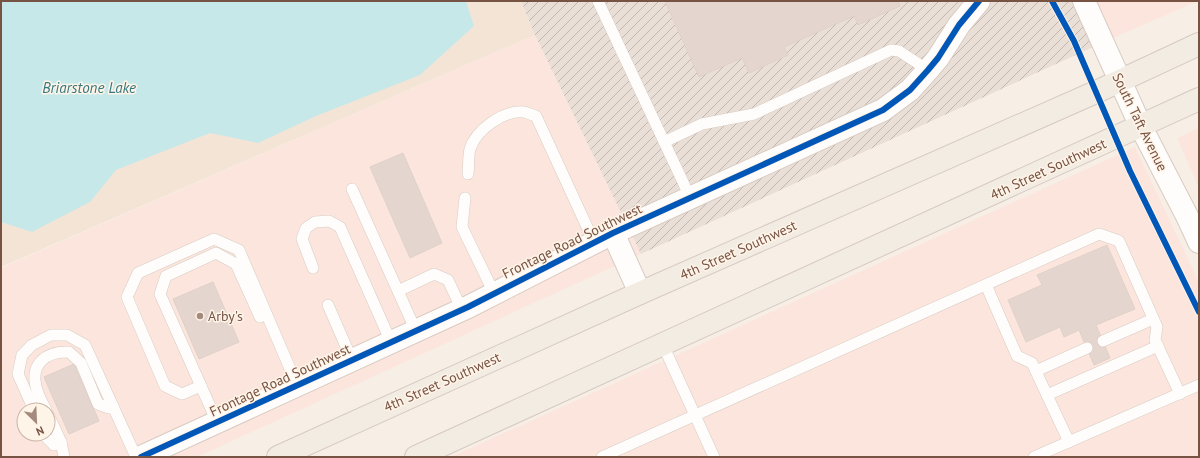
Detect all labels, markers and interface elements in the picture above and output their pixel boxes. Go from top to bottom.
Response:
street label: South Taft Avenue [1108,70,1172,174]
water label: Briarstone Lake [42,78,136,97]
street label: 4th Street Southwest [987,134,1109,204]
street label: Frontage Road Southwest [499,199,645,283]
street label: 4th Street Southwest [677,216,799,284]
place label: Arby's [208,307,243,325]
marker: Arby's [195,311,205,321]
street label: Frontage Road Southwest [207,339,354,421]
street label: 4th Street Southwest [381,348,503,416]
north arrow [16,402,56,442]
text: N [34,423,46,439]

